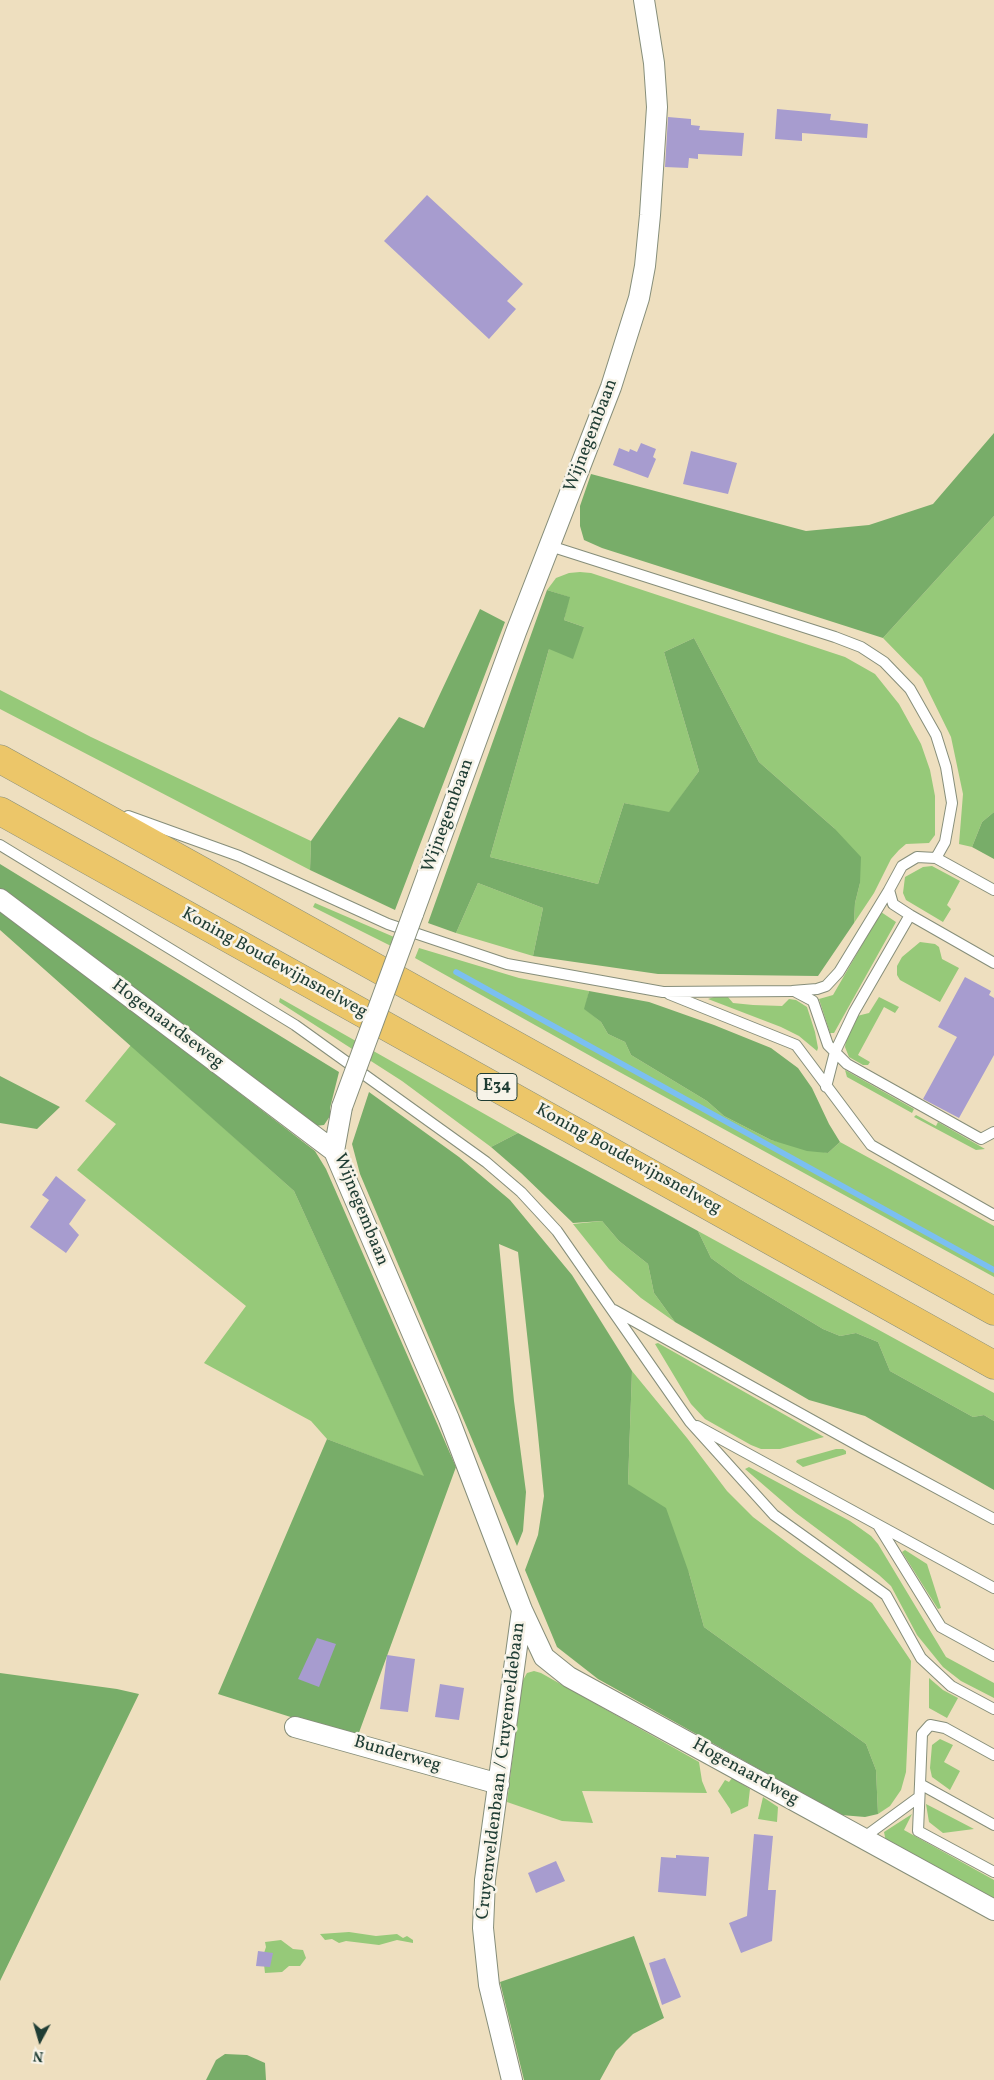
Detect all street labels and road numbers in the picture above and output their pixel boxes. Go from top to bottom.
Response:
street label: Wijnegembaan [561,376,623,496]
street label: Wijnegembaan [418,756,480,876]
street label: Koning Boudewijnsnelweg [177,904,371,1024]
street label: Hogenaardseweg [107,976,227,1074]
road number: E34 [477,1074,517,1100]
street label: Koning Boudewijnsnelweg [531,1100,725,1220]
street label: Wijnegembaan [328,1151,392,1269]
street label: Cruyenveldenbaan / Cruyenveldebaan [473,1621,531,1921]
street label: Bunderweg [351,1732,443,1778]
street label: Hogenaardweg [688,1735,802,1811]

